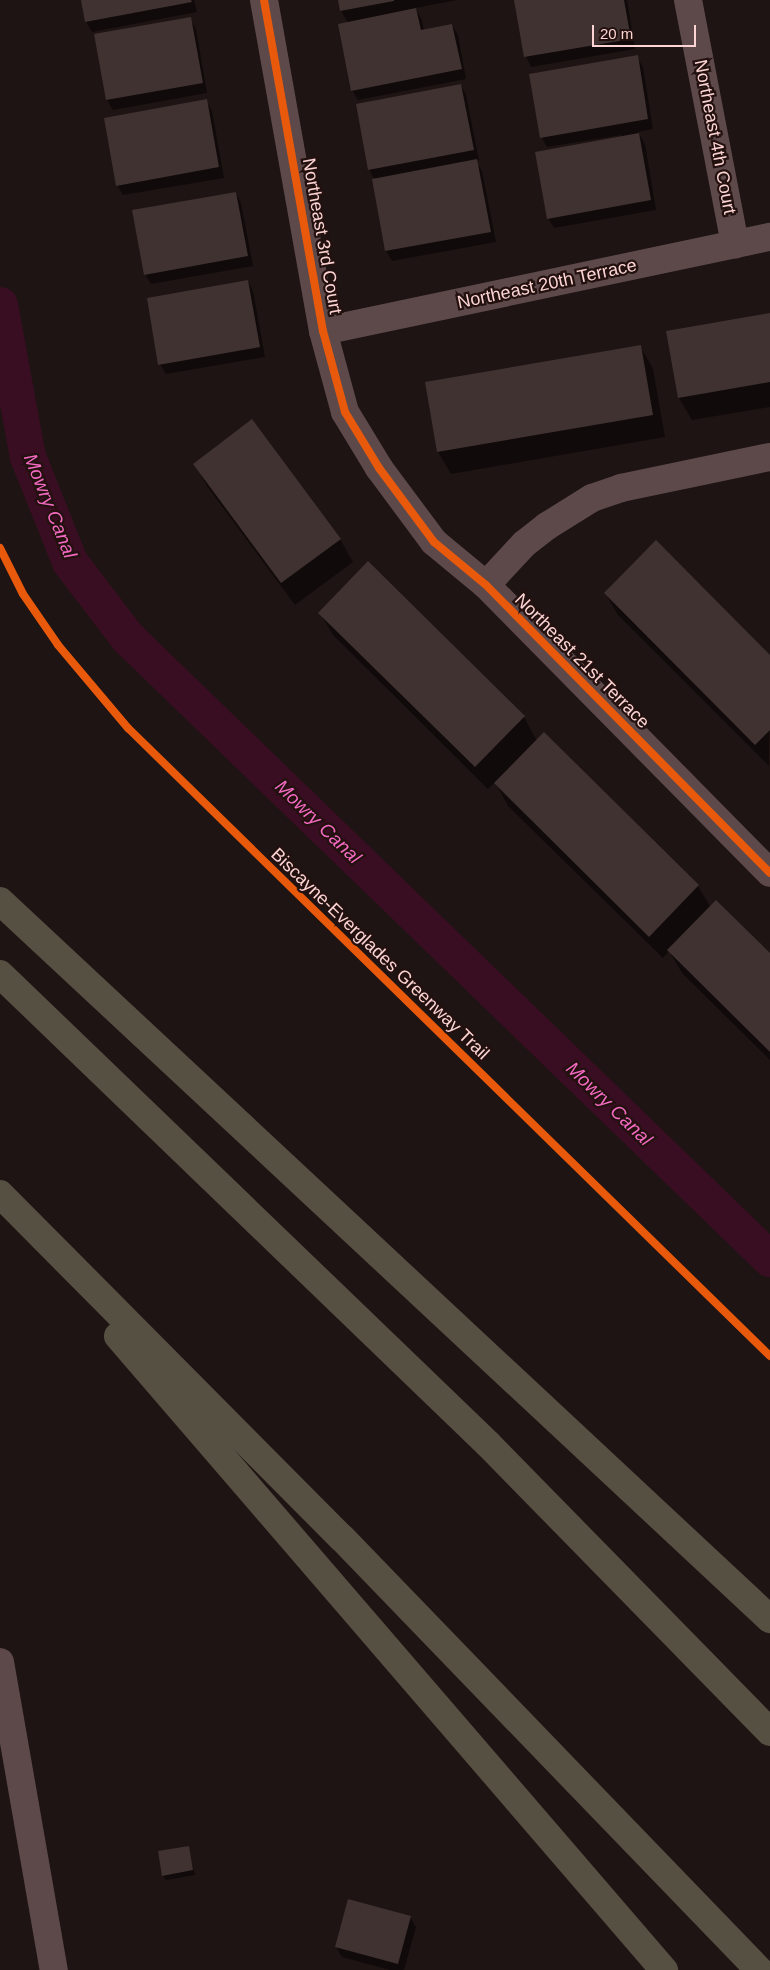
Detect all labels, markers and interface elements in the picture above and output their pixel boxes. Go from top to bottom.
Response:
scale bar [595,15,699,47]
text: 20 m [600,25,633,42]
street label: Northeast 4th Court [689,58,741,216]
street label: Northeast 3rd Court [298,156,346,316]
street label: Northeast 20th Terrace [455,254,639,314]
water label: Mowry Canal [19,450,81,562]
street label: Northeast 21st Terrace [510,589,654,733]
water label: Mowry Canal [270,775,366,869]
street label: Biscayne-Everglades Greenway Trail [266,844,494,1064]
water label: Mowry Canal [561,1057,657,1151]

